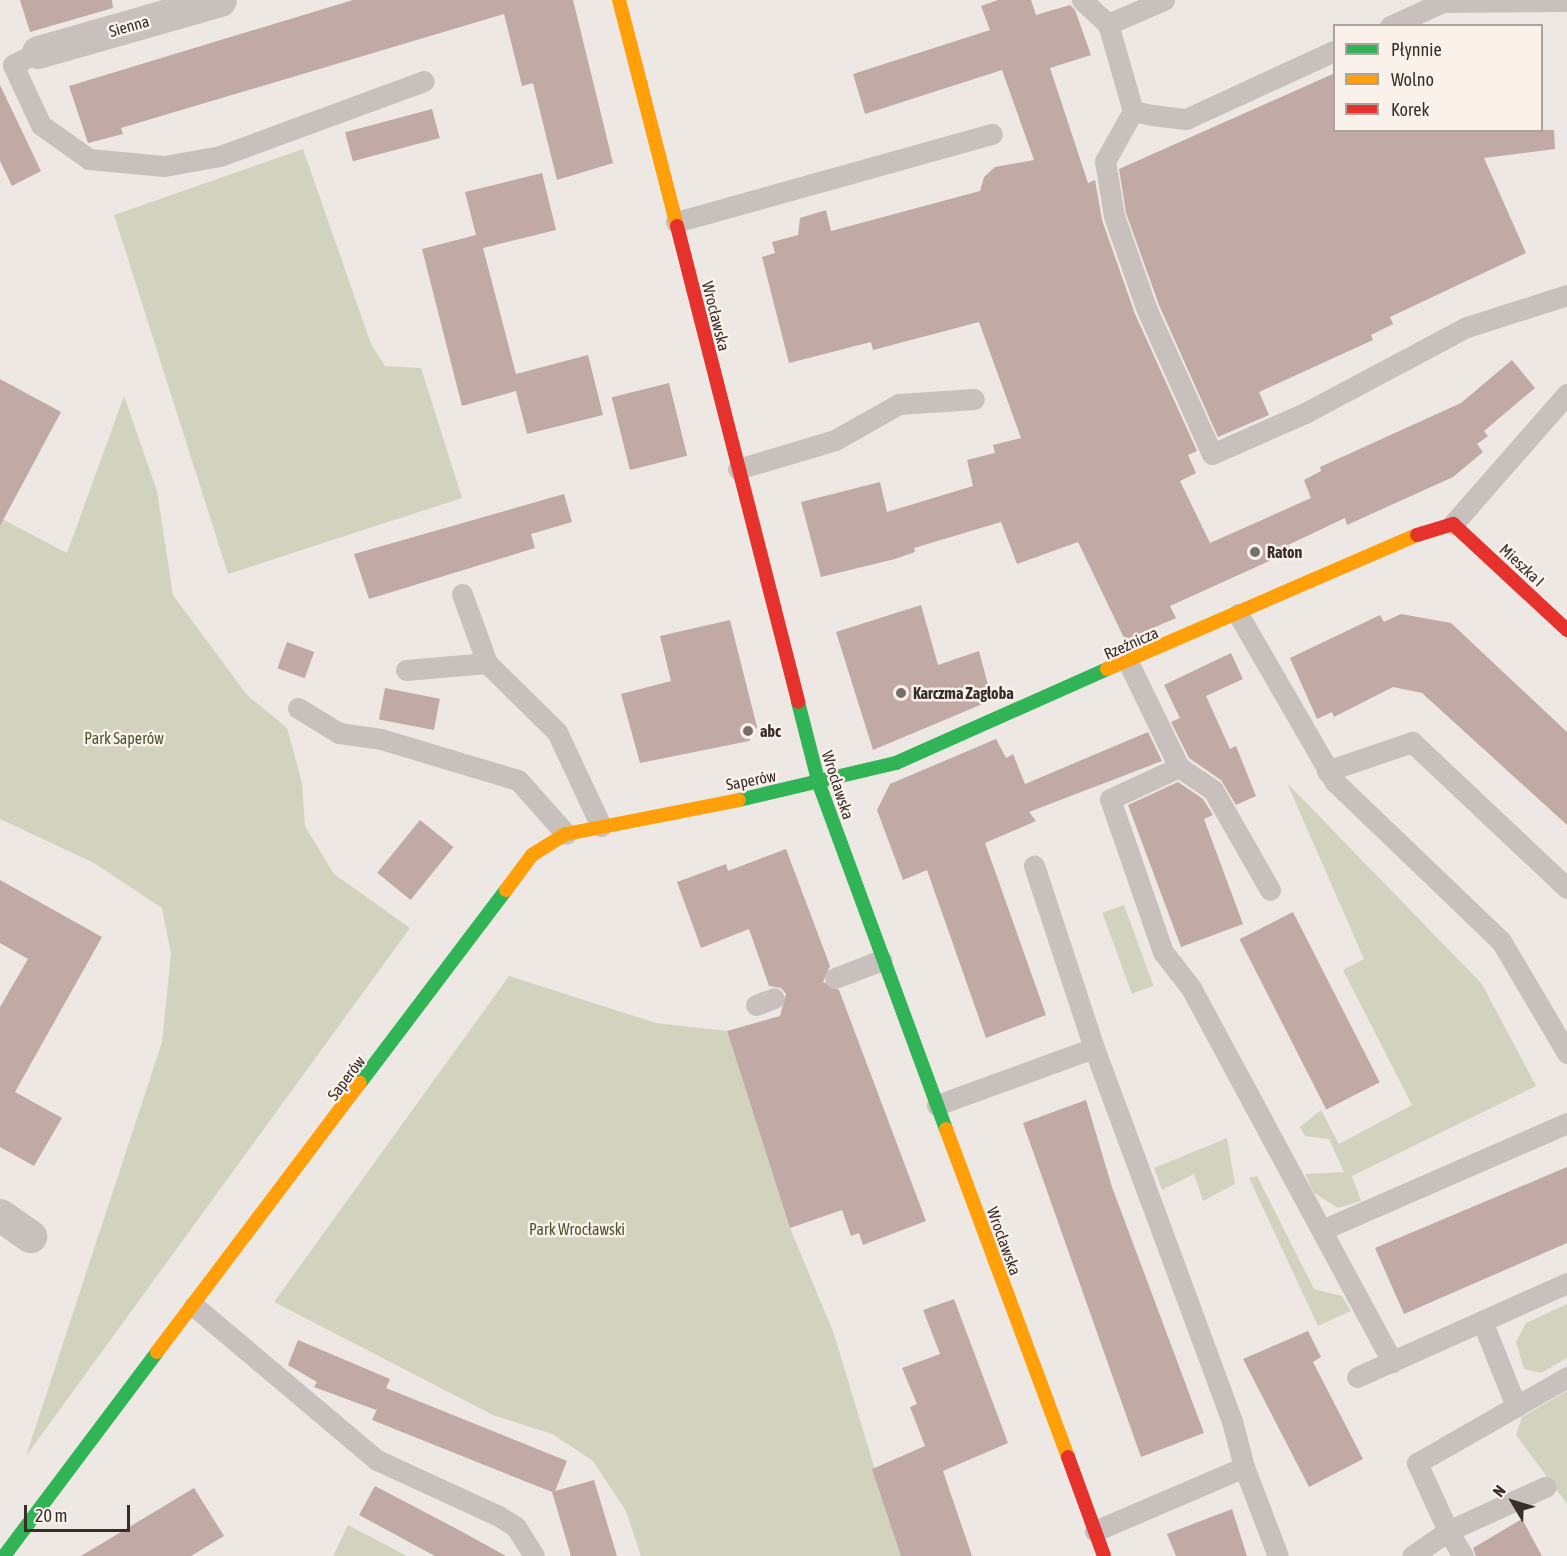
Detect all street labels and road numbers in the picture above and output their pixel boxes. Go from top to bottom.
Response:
street label: Sienna [107,11,151,41]
street label: Wrocławska [698,279,734,353]
street label: Mieszka I [1496,540,1548,590]
street label: Rzeźnicza [1101,623,1161,663]
street label: Wrocławska [818,748,858,822]
street label: Saperów [724,766,778,794]
street label: Saperów [323,1052,369,1104]
street label: Wrocławska [983,1204,1025,1278]

